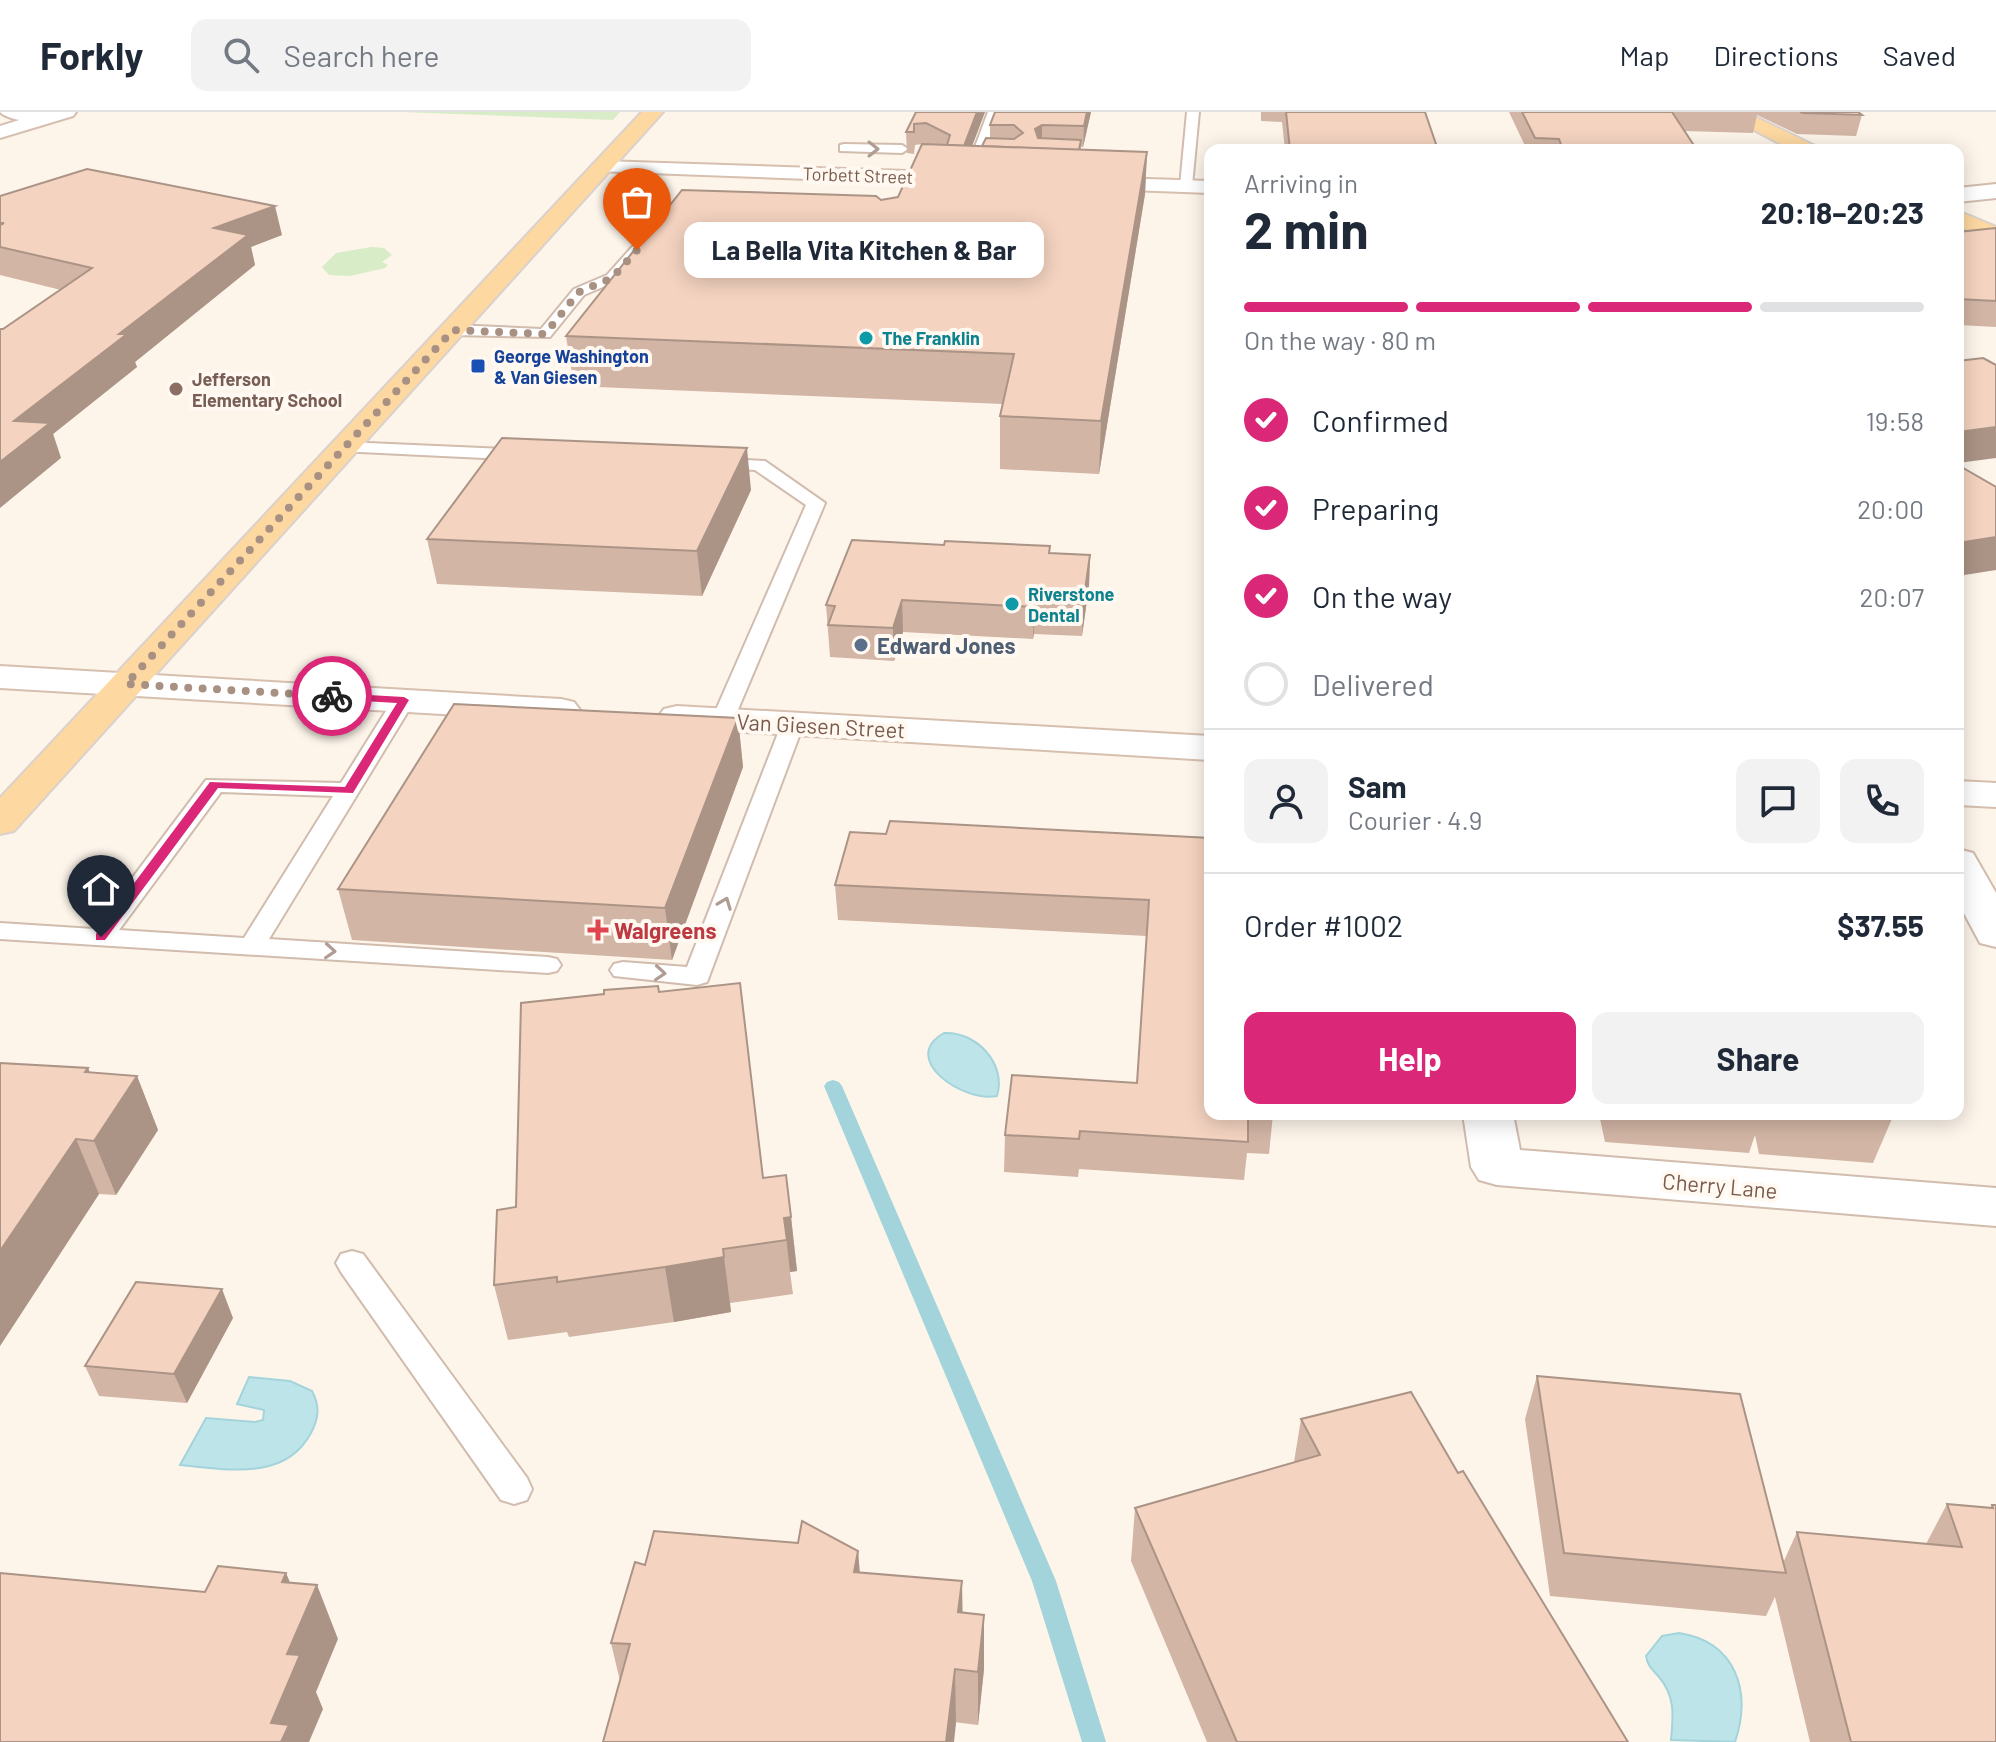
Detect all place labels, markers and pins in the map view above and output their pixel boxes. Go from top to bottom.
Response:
pin [603,168,671,250]
callout: La Bella Vita Kitchen & Bar [685,222,1045,278]
place label: The Franklin [882,327,980,349]
marker: The Franklin [857,329,875,347]
place label: George Washington & Van Giesen [494,345,649,388]
marker: George Washington & Van Giesen [469,357,487,375]
place label: Jefferson Elementary School [192,368,342,411]
marker: Jefferson Elementary School [167,380,185,398]
place label: Riverstone Dental [1028,583,1115,626]
marker: Riverstone Dental [1003,595,1021,613]
place label: Edward Jones [877,632,1016,658]
marker: Edward Jones [852,636,870,654]
pin [67,855,135,937]
place label: Walgreens [614,917,716,943]
marker: Walgreens [589,921,607,939]

